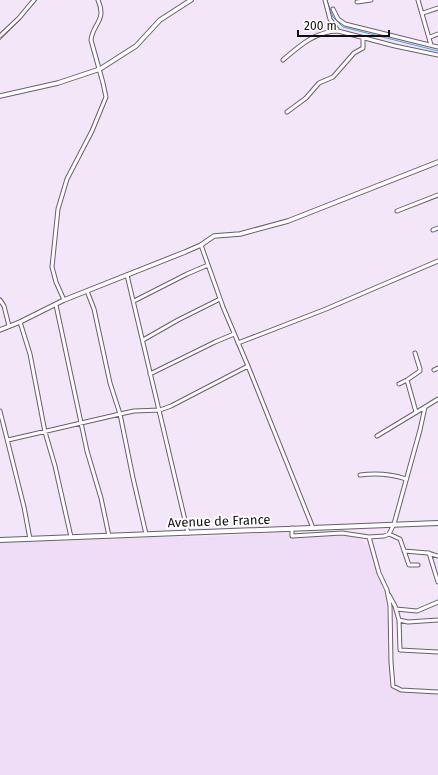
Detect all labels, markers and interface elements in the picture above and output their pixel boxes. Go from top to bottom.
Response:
scale bar [298,12,389,38]
text: 200 m [304,19,337,33]
street label: Avenue de France [167,512,271,530]

